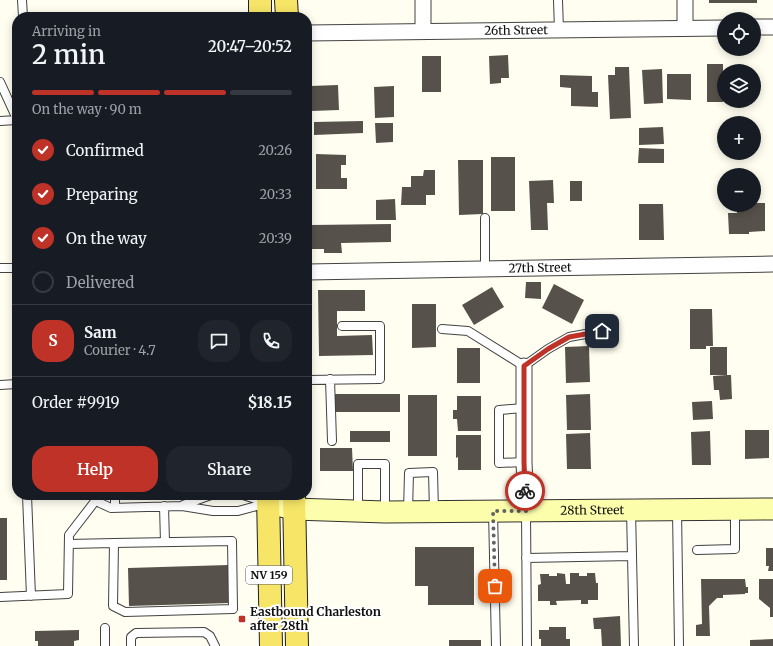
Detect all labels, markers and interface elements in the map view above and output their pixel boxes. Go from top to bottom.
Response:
map controls [717,12,761,212]
button: locate [717,12,761,56]
street label: 26th Street [484,22,548,38]
text: Arriving in [32,23,101,40]
text: 20:47–20:52 [208,37,292,56]
text: 2 min [32,38,105,71]
button: layers [717,64,761,108]
text: On the way · 90 m [32,101,142,118]
button: + [717,116,761,160]
icon: check [32,139,54,161]
text: Confirmed [66,141,144,160]
text: 20:26 [258,142,292,159]
button: − [717,168,761,212]
icon: check [32,183,54,205]
text: Preparing [66,185,138,204]
text: 20:33 [259,186,292,203]
icon: check [32,227,54,249]
text: On the way [66,229,147,248]
text: 20:39 [259,230,292,247]
street label: 27th Street [508,259,572,276]
text: Delivered [66,273,134,292]
pin [585,314,619,348]
button: chat [198,320,240,362]
button: phone [250,320,292,362]
icon: home [591,320,613,342]
text: Sam [84,323,117,342]
text: S [48,331,58,350]
text: Courier · 4.7 [84,342,156,359]
text: Order #9919 [32,393,120,412]
text: $18.15 [248,393,292,412]
button: Help [32,446,158,492]
button: Share [166,446,292,492]
courier [505,471,545,511]
icon: bike [514,480,536,502]
street label: 28th Street [560,502,625,518]
road number: NV 159 [246,566,292,584]
pin [478,569,512,603]
icon: bag [484,575,506,597]
place label: Eastbound Charleston after 28th [250,604,381,633]
marker: Eastbound Charleston after 28th [237,614,247,624]

